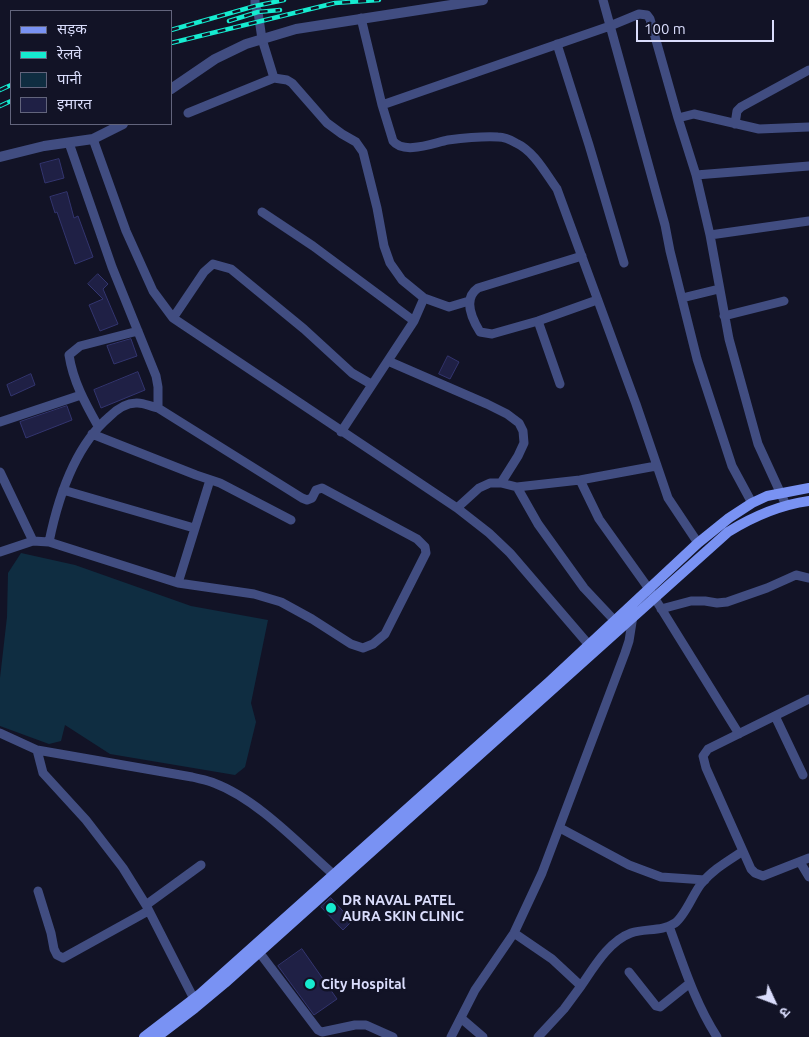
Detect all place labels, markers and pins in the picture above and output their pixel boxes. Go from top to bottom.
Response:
place label: DR NAVAL PATEL AURA SKIN CLINIC [342,892,464,924]
marker: DR NAVAL PATEL AURA SKIN CLINIC [324,901,338,915]
place label: City Hospital [321,976,406,992]
marker: City Hospital [303,977,317,991]

